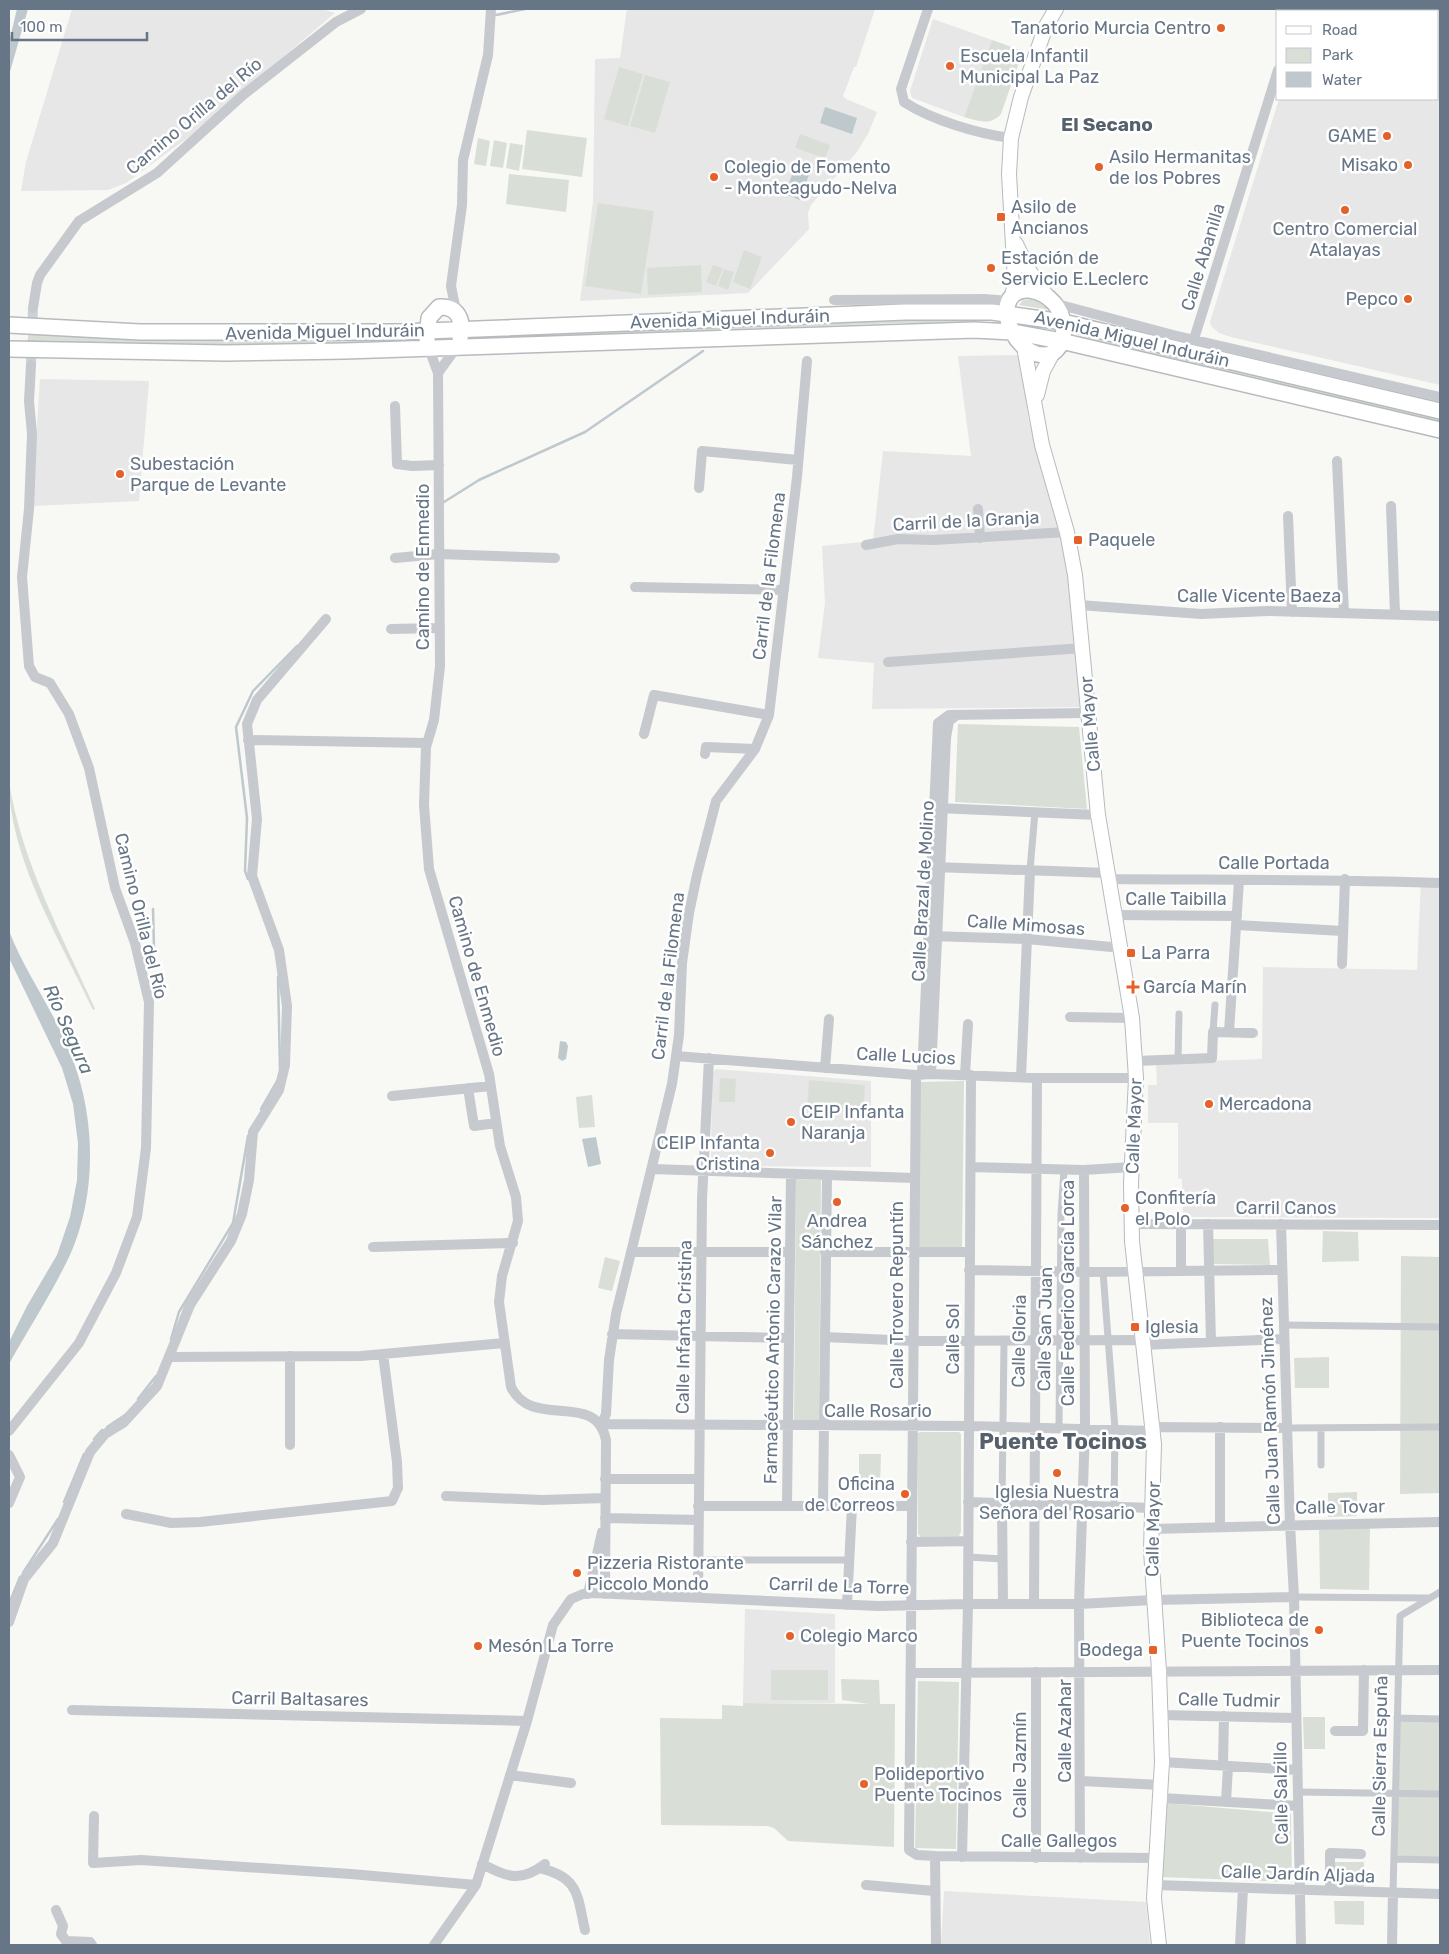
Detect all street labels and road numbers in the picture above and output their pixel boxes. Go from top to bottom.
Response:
street label: Camino Orilla del Río [122,53,266,179]
street label: Calle Abanilla [1176,201,1230,313]
street label: Avenida Miguel Induráin [630,305,830,333]
street label: Avenida Miguel Induráin [1032,306,1232,372]
street label: Avenida Miguel Induráin [225,319,425,345]
street label: Camino de Enmedio [412,484,434,650]
street label: Carril de la Filomena [748,491,790,661]
street label: Carril de la Granja [892,506,1040,536]
street label: Calle Vicente Baeza [1177,585,1341,607]
street label: Calle Mayor [1075,675,1105,773]
street label: Calle Brazal de Molino [907,800,939,982]
street label: Camino Orilla del Río [110,831,172,1001]
street label: Calle Portada [1218,852,1330,874]
street label: Calle Taibilla [1125,888,1227,910]
street label: Carril de la Filomena [647,891,689,1061]
street label: Camino de Enmedio [443,893,511,1059]
street label: Calle Mimosas [966,910,1086,940]
street label: Calle Lucios [856,1042,956,1070]
street label: Calle Mayor [1121,1078,1147,1174]
street label: Calle Federico García Lorca [1057,1180,1079,1406]
street label: Farmacéutico Antonio Carazo Vilar [759,1195,787,1484]
street label: Carril Canos [1235,1197,1337,1219]
street label: Calle Trovero Repuntín [886,1201,908,1389]
street label: Calle Infanta Cristina [671,1240,697,1414]
street label: Calle San Juan [1033,1266,1057,1392]
street label: Calle Gloria [1007,1294,1031,1388]
street label: Calle Juan Ramón Jiménez [1255,1297,1285,1525]
street label: Calle Sol [942,1303,964,1375]
street label: Calle Rosario [824,1400,932,1422]
street label: Calle Mayor [1141,1481,1165,1577]
street label: Calle Tovar [1295,1495,1385,1519]
street label: Carril de La Torre [768,1573,910,1599]
street label: Calle Sierra Espuña [1368,1675,1392,1837]
street label: Calle Azahar [1054,1679,1076,1783]
street label: Carril Baltasares [231,1687,369,1711]
street label: Calle Tudmir [1178,1688,1281,1712]
street label: Calle Jazmín [1009,1712,1031,1818]
street label: Calle Salzillo [1269,1741,1293,1845]
street label: Calle Gallegos [1001,1830,1117,1852]
street label: Calle Jardín Aljada [1220,1860,1376,1888]

